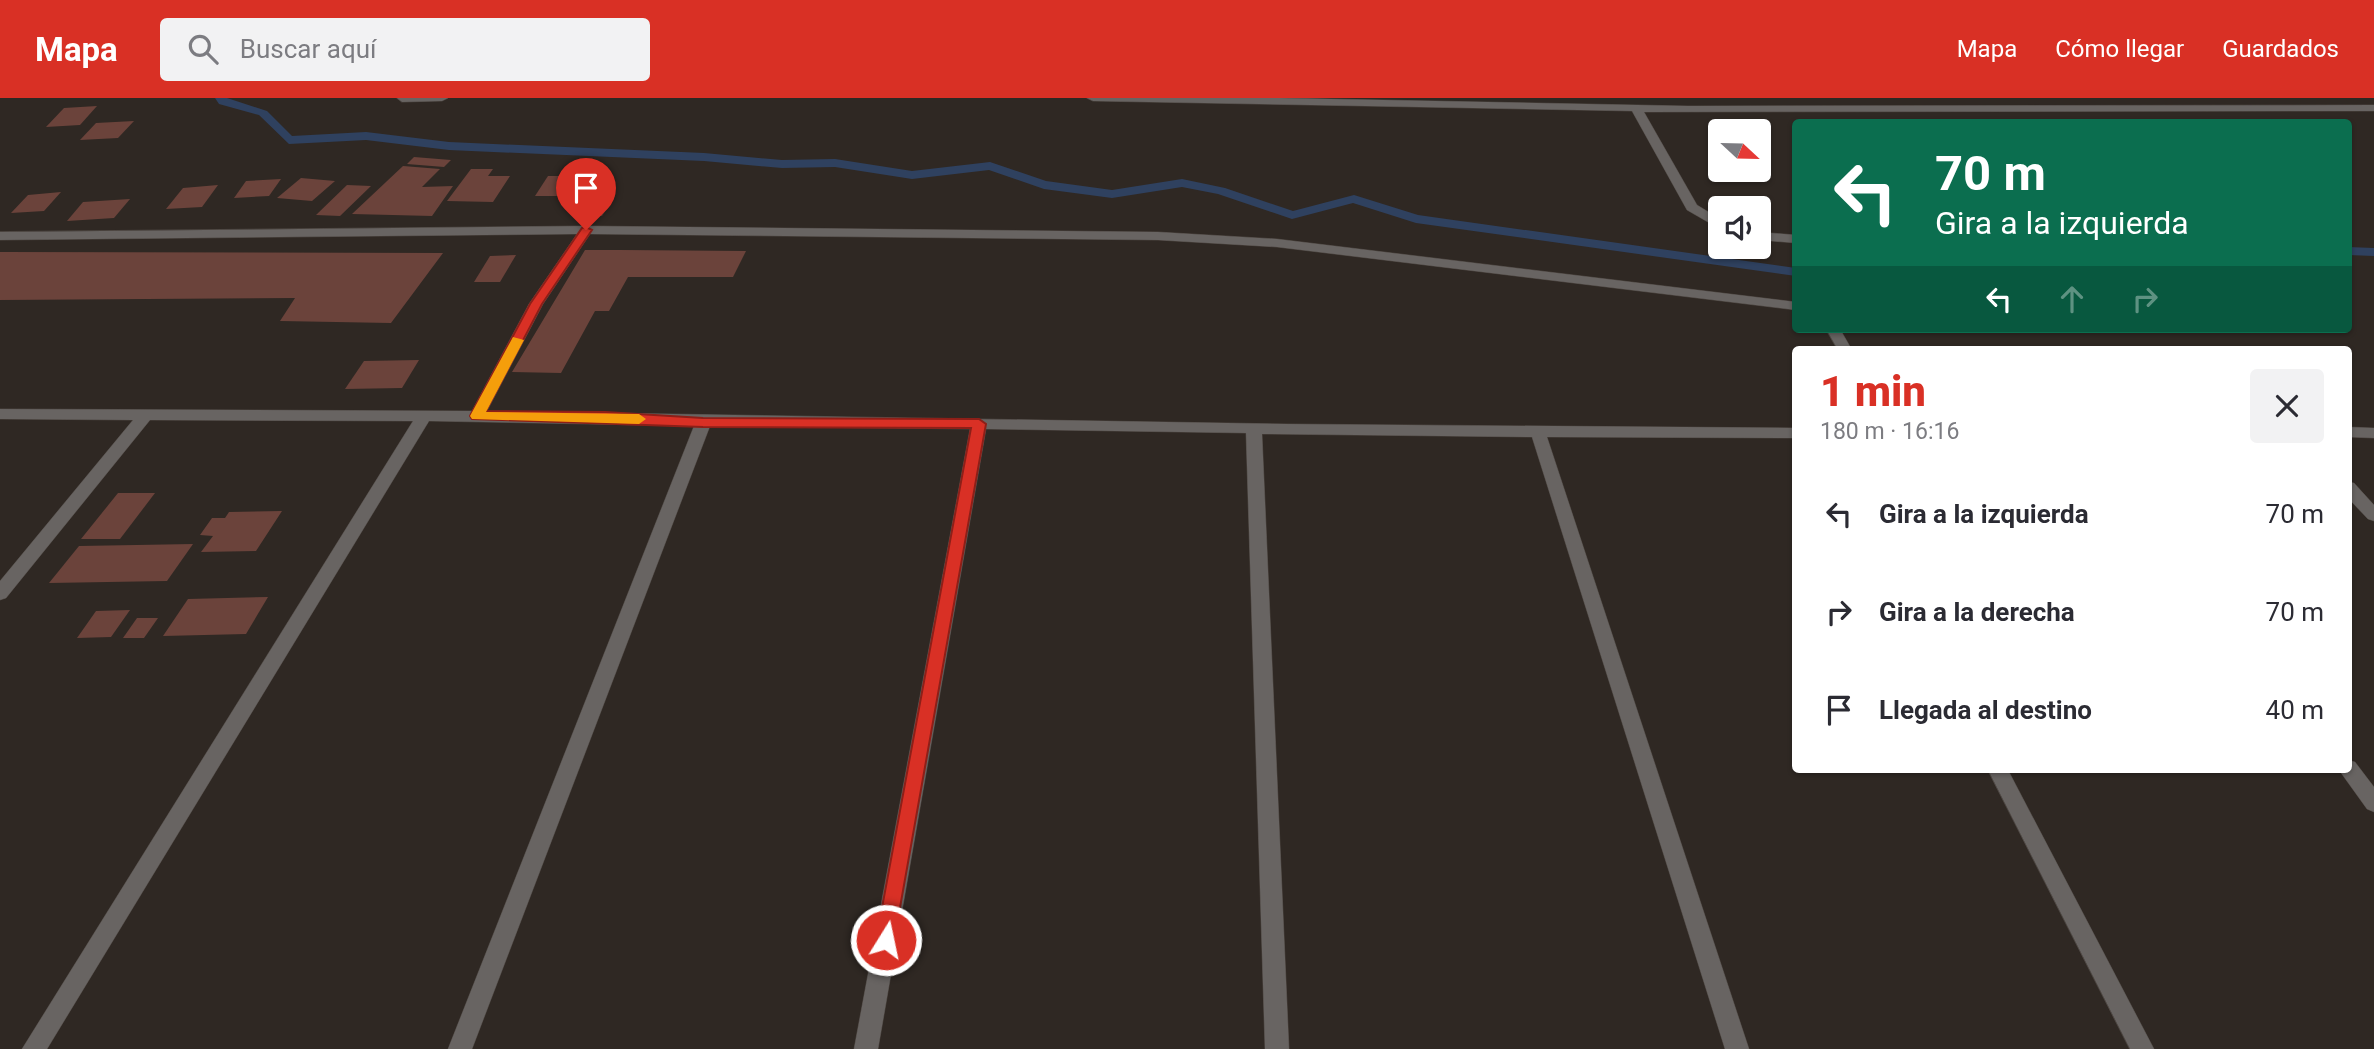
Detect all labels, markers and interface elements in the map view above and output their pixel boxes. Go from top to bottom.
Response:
search box [160,18,650,81]
text: Mapa [35,30,118,69]
icon: search [184,30,222,68]
text: Buscar aquí [240,34,376,64]
text: Mapa [1957,35,2017,63]
text: Cómo llegar [2055,35,2184,63]
text: Guardados [2222,35,2339,63]
north arrow [1708,119,1771,182]
map controls [1708,119,1771,259]
text: 70 m [1935,145,2046,202]
icon: left [1820,147,1911,238]
pin [556,158,616,230]
icon: arrive [567,169,605,207]
button: sound [1708,196,1771,259]
text: Gira a la izquierda [1935,204,2189,242]
icon: left [1980,280,2018,318]
icon: ahead [2053,280,2091,318]
icon: right [2126,280,2164,318]
text: 1 min [1820,367,1926,416]
button: close [2250,369,2324,443]
text: 180 m · 16:16 [1820,418,1959,445]
icon: left [1820,495,1858,533]
text: Gira a la izquierda [1879,499,2089,529]
text: 70 m [2266,499,2324,529]
icon: right [1820,593,1858,631]
text: Gira a la derecha [1879,597,2075,627]
text: 70 m [2266,597,2324,627]
icon: arrive [1820,691,1858,729]
text: Llegada al destino [1879,695,2092,725]
text: 40 m [2266,695,2324,725]
position arrow [849,903,923,977]

